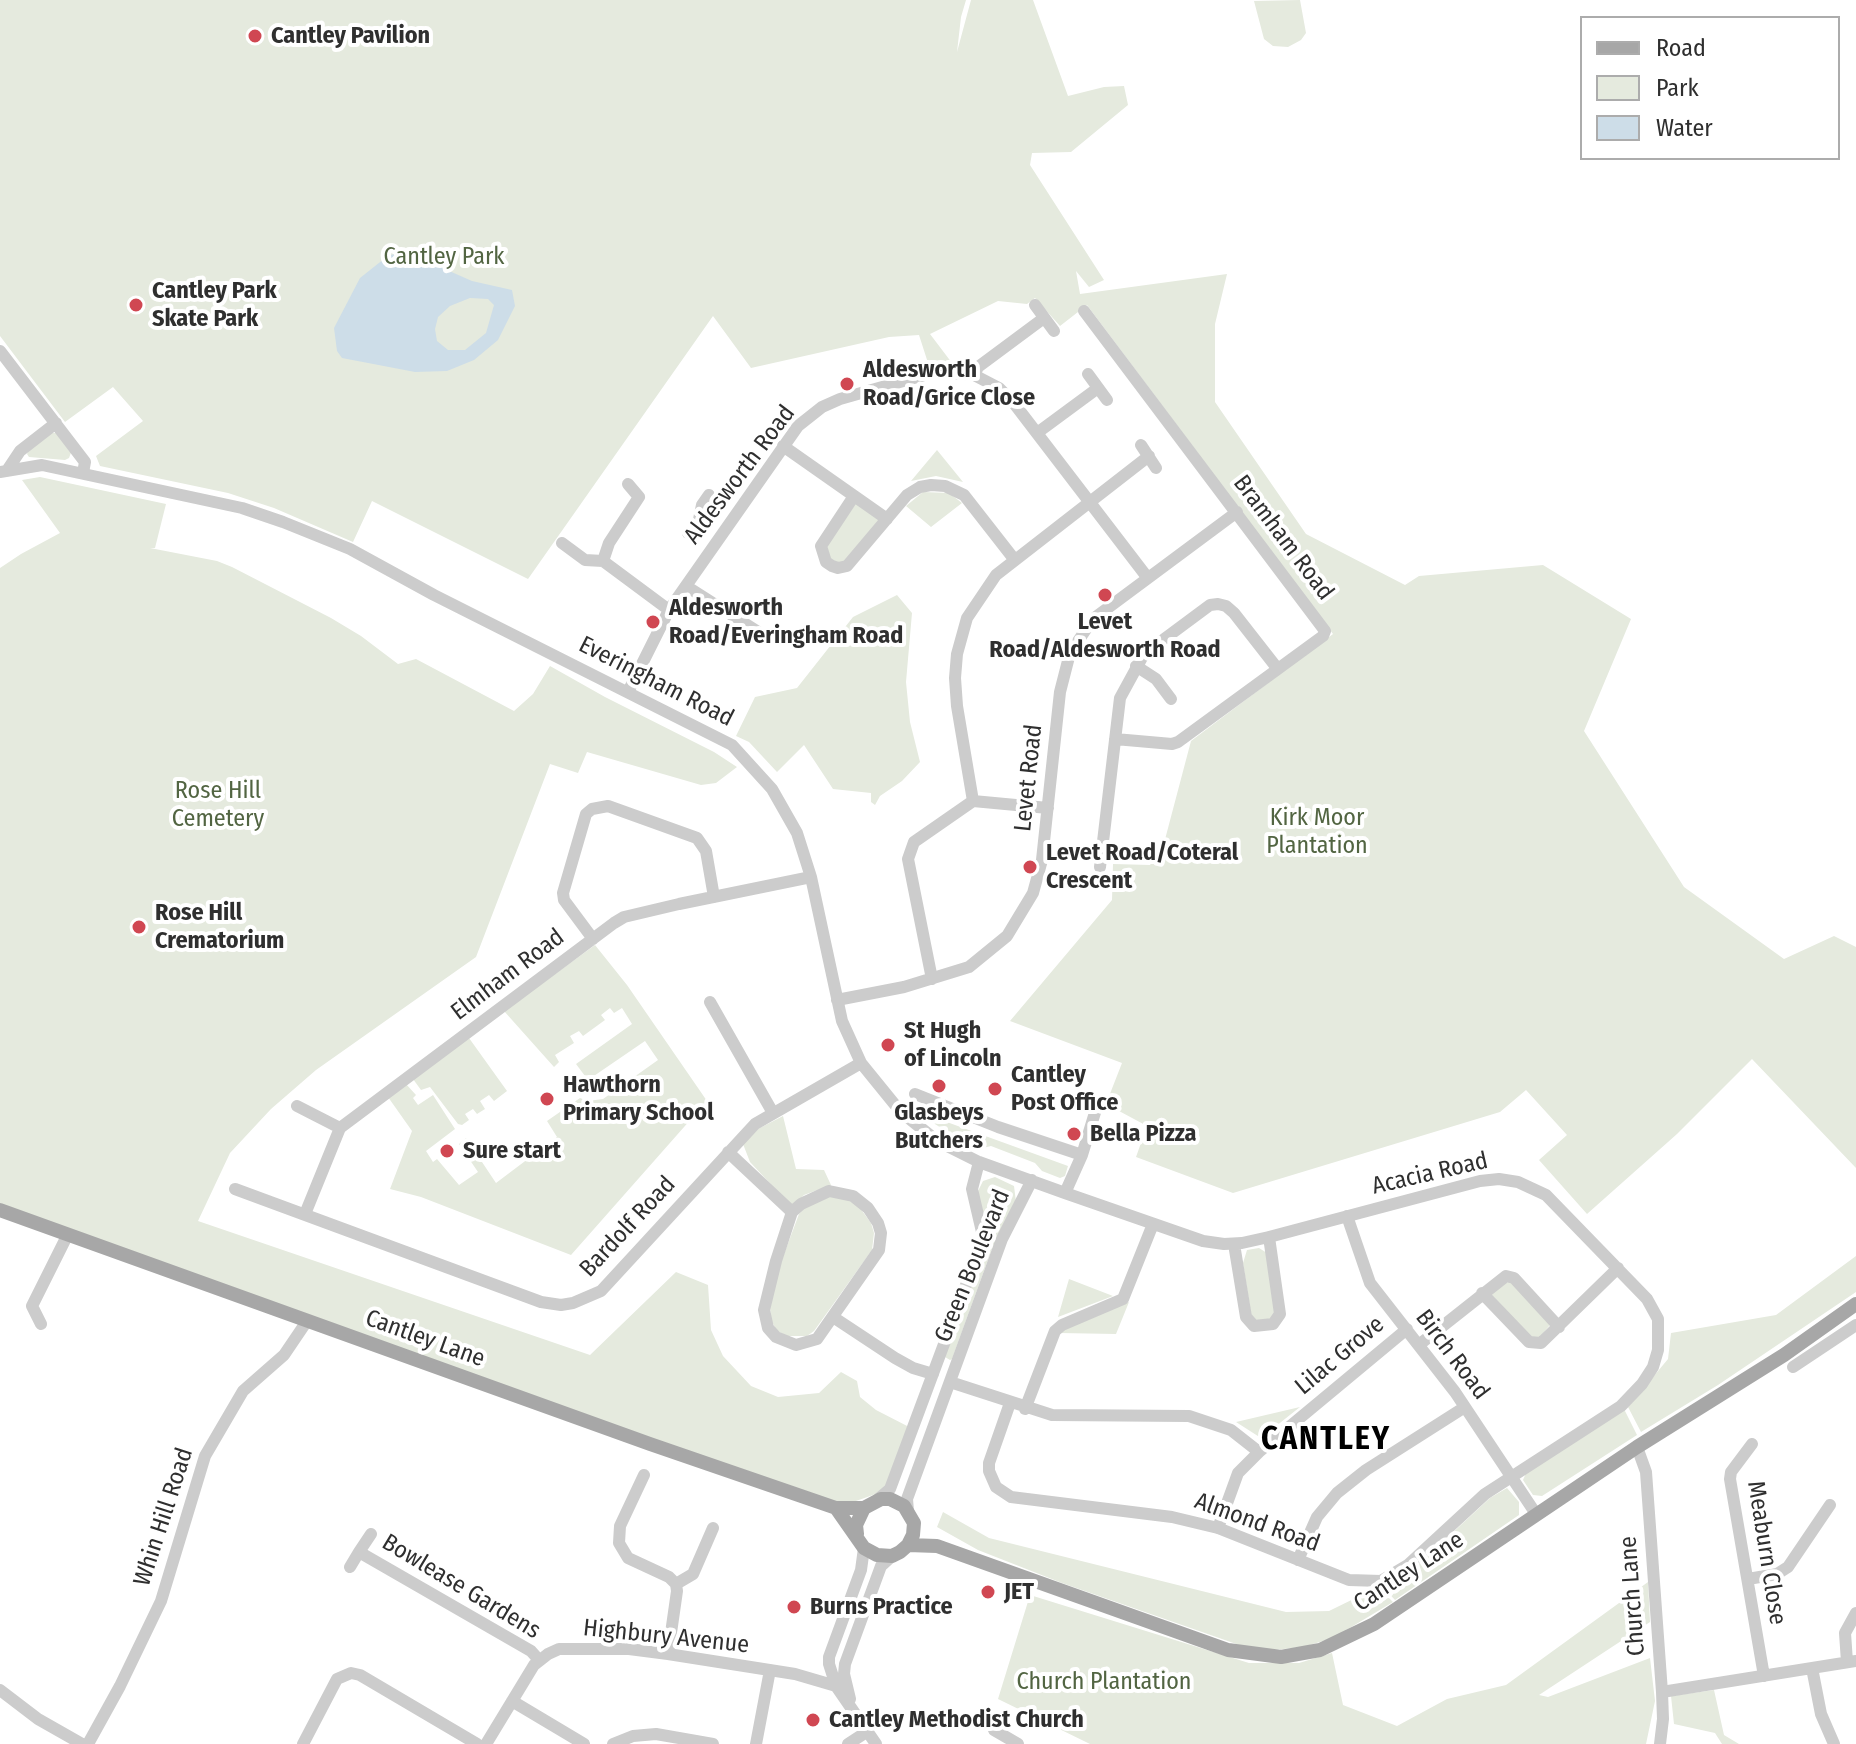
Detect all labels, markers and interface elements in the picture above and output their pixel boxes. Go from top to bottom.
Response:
legend [1580,16,1840,160]
place label: Cantley Pavilion [271,22,430,50]
marker: Cantley Pavilion [246,27,264,45]
text: Road [1656,34,1706,62]
text: Park [1656,74,1699,102]
text: Water [1656,114,1713,142]
park label: Cantley Park [384,243,504,271]
place label: Cantley Park Skate Park [152,277,277,333]
marker: Cantley Park Skate Park [127,296,145,314]
place label: Aldesworth Road/Grice Close [863,356,1035,412]
marker: Aldesworth Road/Grice Close [838,375,856,393]
street label: Aldesworth Road [678,400,802,550]
street label: Bramham Road [1227,470,1339,606]
marker: Levet Road/Aldesworth Road [1096,586,1114,604]
place label: Aldesworth Road/Everingham Road [669,594,903,650]
place label: Levet Road/Aldesworth Road [989,608,1221,664]
marker: Aldesworth Road/Everingham Road [644,613,662,631]
street label: Everingham Road [574,631,738,733]
street label: Levet Road [1009,723,1049,833]
park label: Rose Hill Cemetery [172,777,264,833]
park label: Kirk Moor Plantation [1266,804,1368,860]
place label: Levet Road/Coteral Crescent [1046,839,1238,895]
marker: Levet Road/Coteral Crescent [1021,858,1039,876]
place label: Rose Hill Crematorium [155,899,284,955]
marker: Rose Hill Crematorium [130,918,148,936]
street label: Elmham Road [446,923,570,1027]
place label: St Hugh of Lincoln [904,1017,1002,1073]
marker: St Hugh of Lincoln [879,1036,897,1054]
place label: Cantley Post Office [1011,1061,1118,1117]
place label: Hawthorn Primary School [563,1071,714,1127]
marker: Glasbeys Butchers [930,1077,948,1095]
marker: Cantley Post Office [986,1080,1004,1098]
marker: Hawthorn Primary School [538,1090,556,1108]
place label: Glasbeys Butchers [894,1099,984,1155]
place label: Bella Pizza [1090,1120,1197,1148]
marker: Bella Pizza [1065,1125,1083,1143]
place label: Sure start [463,1137,561,1165]
marker: Sure start [438,1142,456,1160]
street label: Acacia Road [1369,1147,1491,1201]
street label: Bardolf Road [574,1171,682,1283]
street label: Green Boulevard [929,1185,1017,1347]
street label: Cantley Lane [361,1304,489,1374]
street label: Birch Road [1409,1304,1495,1406]
street label: Lilac Grove [1290,1311,1390,1401]
district label: CANTLEY [1261,1421,1391,1459]
street label: Whin Hill Road [128,1444,200,1590]
street label: Meaburn Close [1740,1479,1792,1627]
street label: Almond Road [1191,1487,1323,1559]
street label: Cantley Lane [1349,1526,1469,1618]
street label: Bowlease Gardens [377,1528,545,1646]
street label: Church Lane [1614,1535,1652,1657]
place label: JET [1004,1578,1034,1606]
marker: JET [979,1583,997,1601]
place label: Burns Practice [810,1593,953,1621]
marker: Burns Practice [785,1598,803,1616]
street label: Highbury Avenue [582,1614,750,1660]
park label: Church Plantation [1017,1668,1191,1696]
place label: Cantley Methodist Church [829,1706,1084,1734]
marker: Cantley Methodist Church [804,1711,822,1729]

